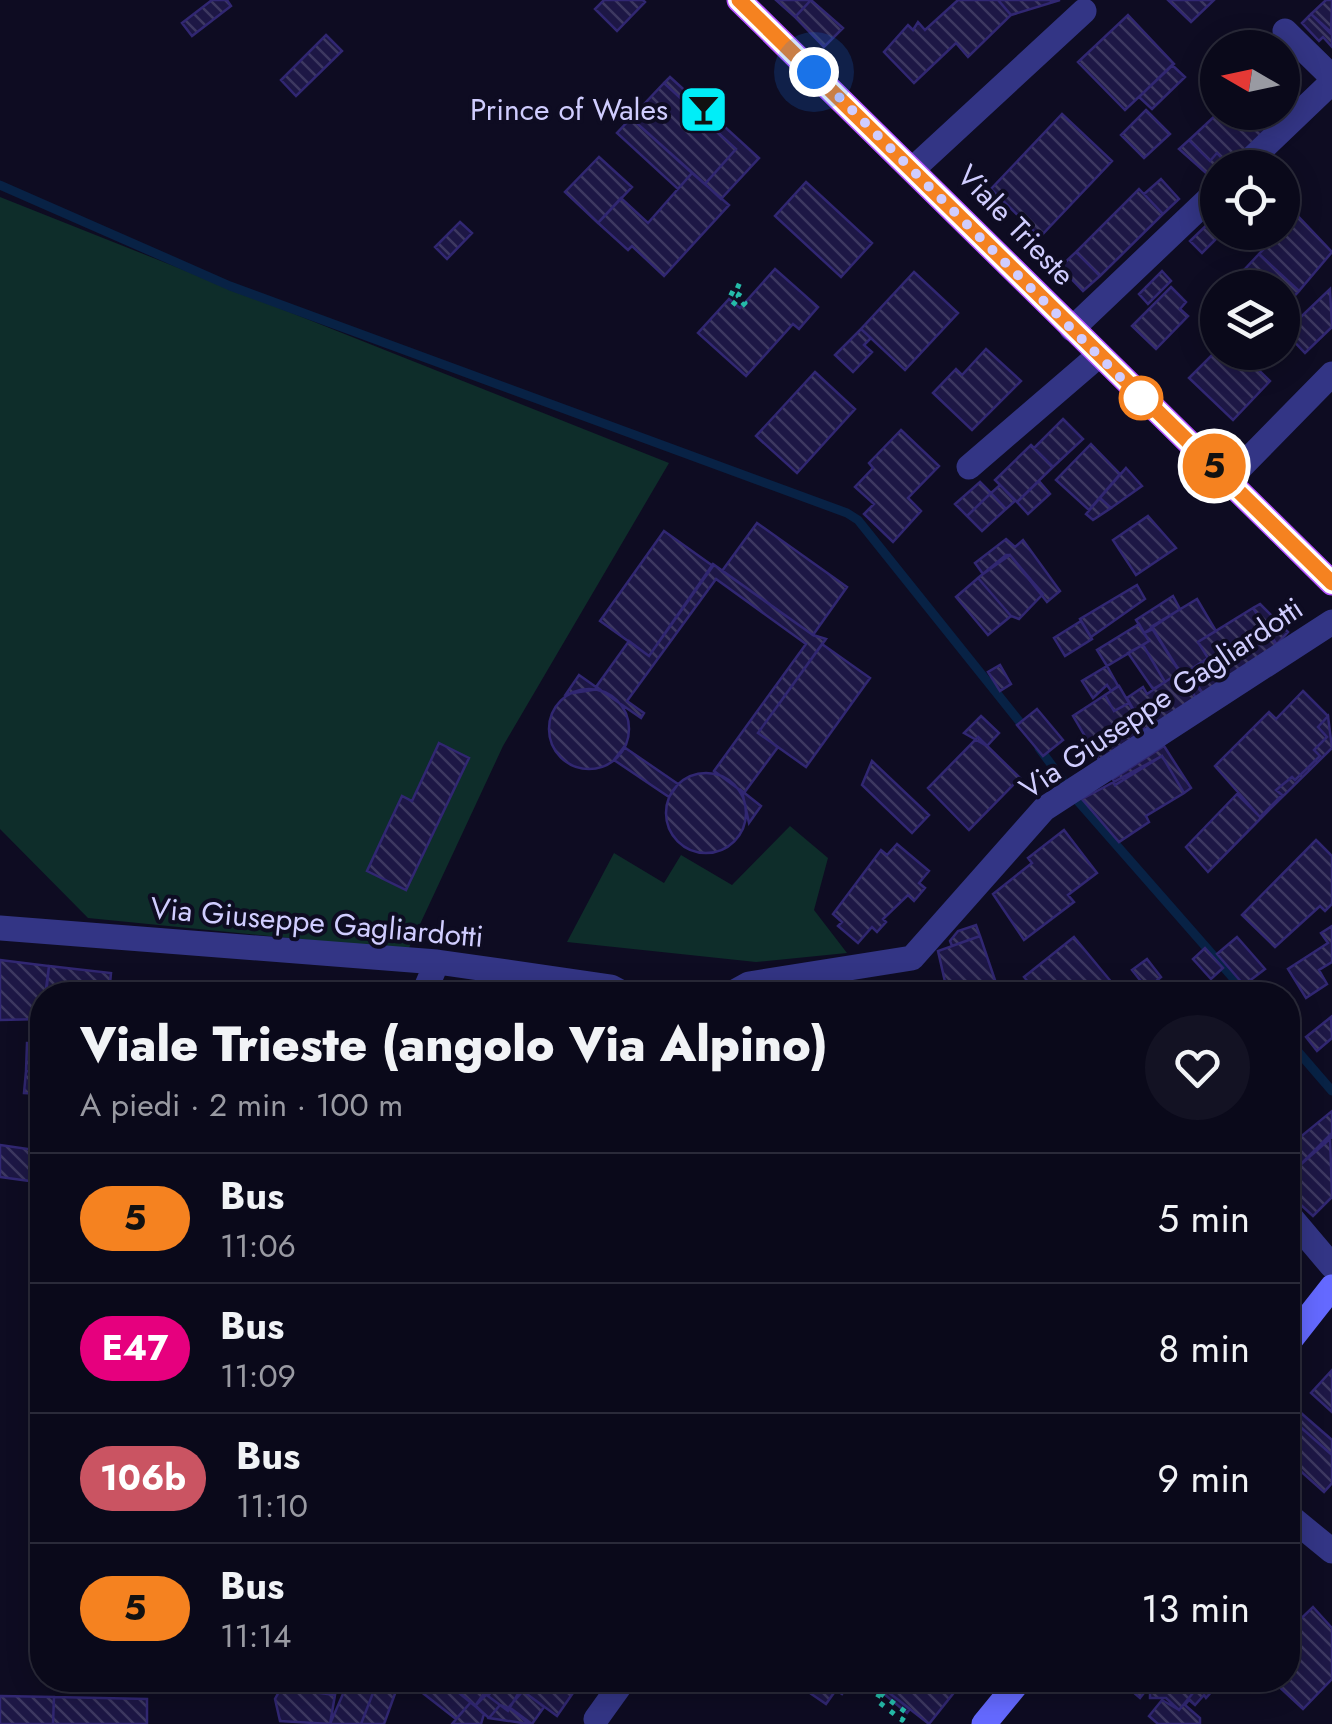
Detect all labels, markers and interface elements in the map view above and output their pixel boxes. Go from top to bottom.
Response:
north arrow [1200,30,1300,130]
map controls [1200,30,1300,370]
your location [789,47,839,97]
bar icon: Prince of Wales [677,83,729,135]
place label: Prince of Wales [470,88,668,131]
button: locate [1200,150,1300,250]
street label: Viale Trieste [947,155,1085,295]
button: layers [1200,270,1300,370]
unlabelled marker [1120,377,1162,419]
line badge: 5 [1182,434,1246,498]
text: 5 [1203,441,1225,491]
street label: Via Giuseppe Gagliardotti [1011,587,1311,809]
street label: Via Giuseppe Gagliardotti [149,886,485,958]
text: Viale Trieste (angolo Via Alpino) [80,1010,828,1079]
button: heart [1145,1015,1250,1120]
text: A piedi · 2 min · 100 m [80,1082,403,1128]
text: Bus [220,1168,284,1223]
text: 5 min [1158,1191,1250,1246]
text: 5 [124,1193,146,1243]
text: 11:06 [220,1223,296,1269]
text: Bus [220,1298,284,1353]
text: 8 min [1158,1321,1250,1376]
text: E47 [102,1323,168,1373]
text: 11:09 [220,1353,296,1399]
text: Bus [236,1428,300,1483]
text: 9 min [1157,1451,1250,1506]
text: 106b [100,1453,186,1503]
text: 11:10 [236,1483,308,1529]
text: Bus [220,1558,284,1613]
text: 13 min [1141,1581,1250,1636]
text: 5 [124,1583,146,1633]
text: 11:14 [220,1613,291,1659]

